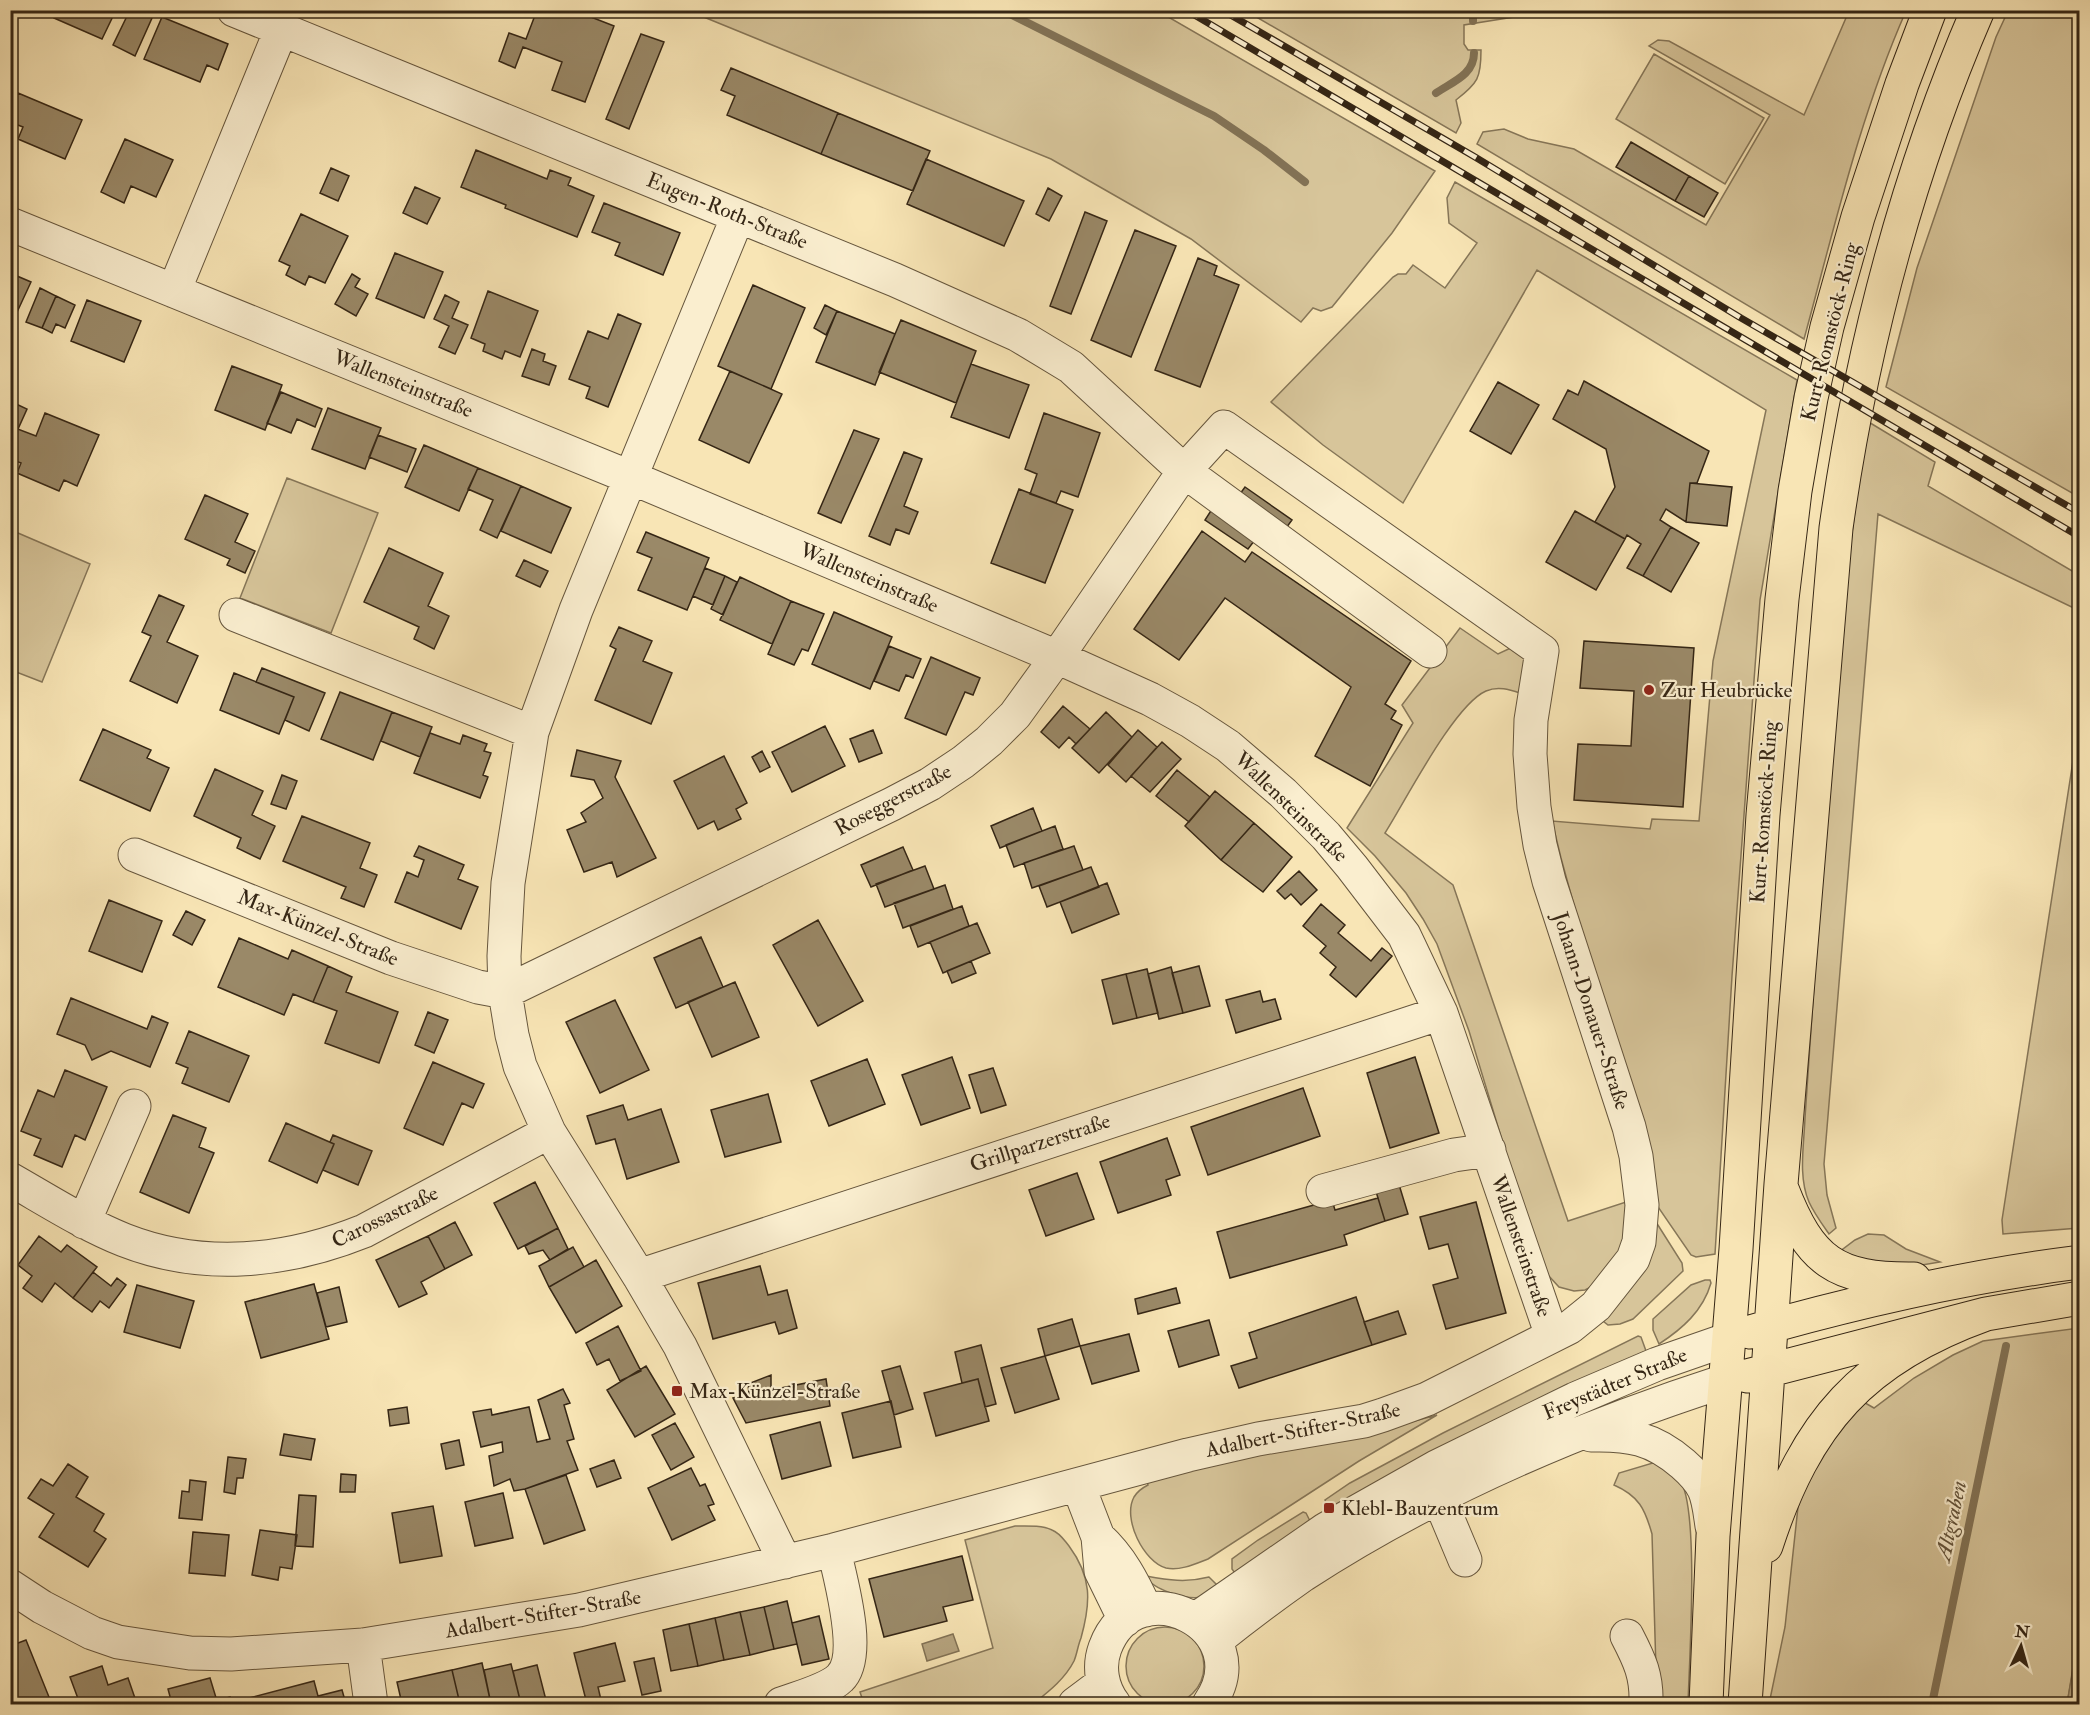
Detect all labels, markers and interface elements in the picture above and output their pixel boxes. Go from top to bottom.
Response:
street label: Eugen-Roth-Straße [642,166,812,256]
street label: Kurt-Romstöck-Ring [1795,239,1865,424]
street label: Wallensteinstraße [328,343,477,424]
street label: Wallensteinstraße [795,536,943,619]
place label: Zur Heubrücke [1661,677,1793,704]
marker: Zur Heubrücke [1642,683,1656,697]
street label: Kurt-Romstöck-Ring [1744,719,1784,904]
street label: Wallensteinstraße [1228,745,1354,868]
street label: Roseggerstraße [830,758,956,842]
street label: Max-Künzel-Straße [234,883,403,973]
street label: Johann-Donauer-Straße [1546,908,1636,1114]
street label: Grillparzerstraße [966,1107,1114,1178]
street label: Wallensteinstraße [1484,1171,1558,1321]
street label: Carossastraße [327,1179,443,1254]
street label: Freystädter Straße [1539,1341,1691,1427]
place label: Max-Künzel-Straße [689,1378,861,1405]
marker: Max-Künzel-Straße [670,1384,684,1398]
street label: Adalbert-Stifter-Straße [1202,1396,1403,1464]
water label: Altgraben [1928,1478,1973,1566]
place label: Klebl-Bauzentrum [1341,1495,1499,1522]
marker: Klebl-Bauzentrum [1322,1501,1336,1515]
street label: Adalbert-Stifter-Straße [442,1583,643,1645]
north arrow [1991,1616,2051,1676]
text: N [2013,1621,2031,1643]

